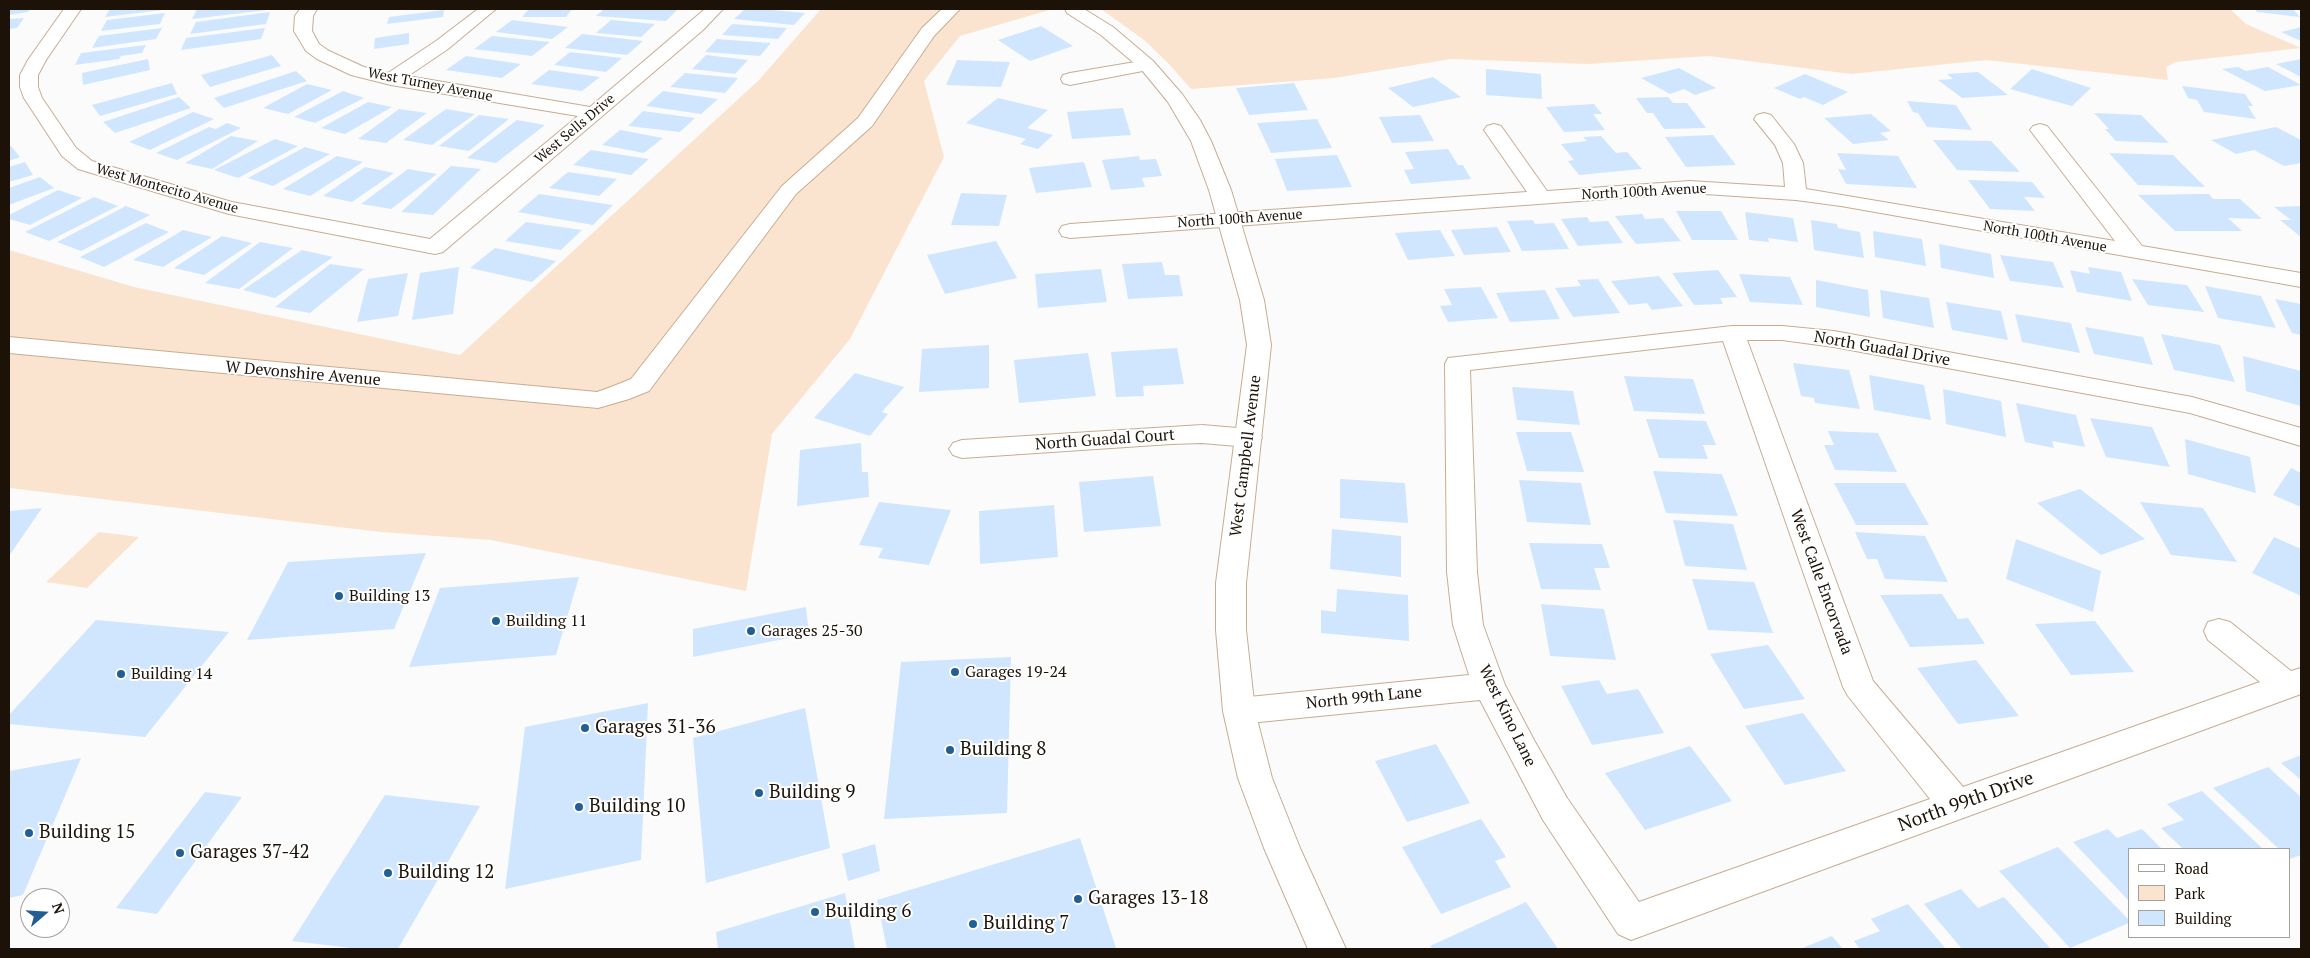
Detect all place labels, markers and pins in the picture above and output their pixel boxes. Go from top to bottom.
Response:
place label: Building 13 [349,586,430,606]
marker: Building 13 [333,590,345,602]
place label: Building 11 [506,611,587,631]
marker: Building 11 [490,615,502,627]
place label: Garages 25-30 [761,621,863,641]
marker: Garages 25-30 [745,625,757,637]
place label: Garages 19-24 [965,662,1067,682]
place label: Building 14 [131,664,212,684]
marker: Garages 19-24 [949,666,961,678]
marker: Building 14 [115,668,127,680]
place label: Garages 31-36 [595,717,716,739]
marker: Garages 31-36 [579,722,591,734]
place label: Building 8 [960,739,1046,761]
marker: Building 8 [944,744,956,756]
place label: Building 9 [769,782,855,804]
marker: Building 9 [753,787,765,799]
place label: Building 10 [589,796,685,818]
marker: Building 10 [573,801,585,813]
place label: Building 15 [39,822,135,844]
marker: Building 15 [23,827,35,839]
place label: Garages 37-42 [190,842,310,864]
marker: Garages 37-42 [174,847,186,859]
place label: Building 12 [398,862,494,884]
marker: Building 12 [382,867,394,879]
place label: Garages 13-18 [1088,888,1209,910]
marker: Garages 13-18 [1072,893,1084,905]
place label: Building 6 [825,901,911,923]
marker: Building 6 [809,906,821,918]
place label: Building 7 [983,913,1069,935]
marker: Building 7 [967,918,979,930]

